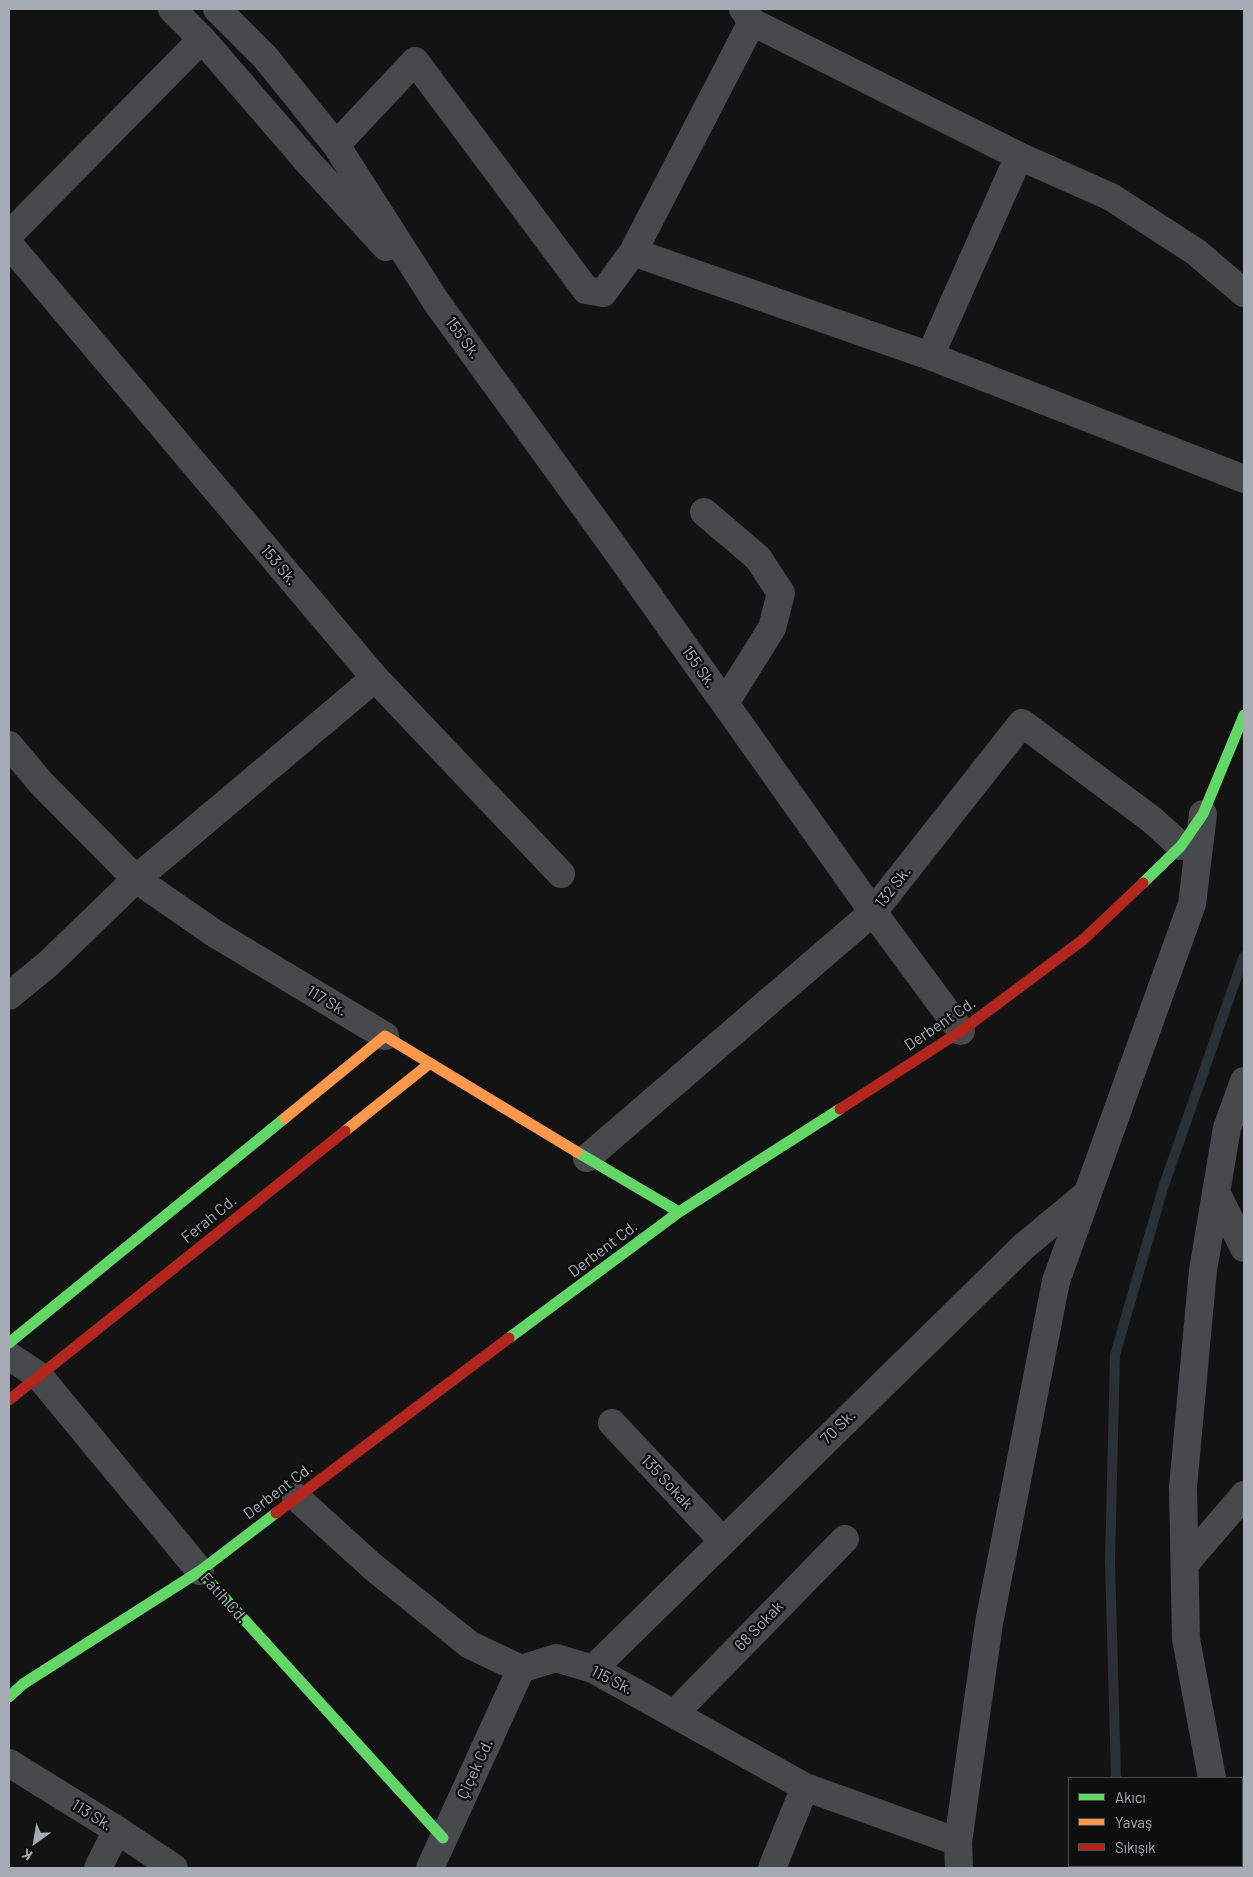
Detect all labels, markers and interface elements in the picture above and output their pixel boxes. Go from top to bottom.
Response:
street label: 155 Sk. [441,313,485,363]
street label: 153 Sk. [257,541,301,589]
street label: 155 Sk. [678,642,720,692]
street label: 132 Sk. [871,862,915,912]
street label: 117 Sk. [303,981,351,1021]
street label: Derbent Cd. [901,993,979,1055]
street label: Ferah Cd. [177,1191,241,1247]
street label: Derbent Cd. [565,1217,641,1281]
street label: 70 Sk. [816,1406,860,1448]
street label: 135 Sokak [637,1451,697,1513]
street label: Derbent Cd. [240,1459,316,1523]
street label: Fatih Cd. [196,1569,252,1627]
street label: 68 Sokak [731,1597,787,1655]
street label: 115 Sk. [588,1661,636,1699]
street label: Çiçek Cd. [453,1736,497,1802]
legend [1068,1777,1243,1867]
text: Akıcı [1115,1788,1146,1806]
street label: 113 Sk. [68,1795,116,1835]
text: Yavaş [1115,1813,1152,1831]
north arrow [10,1817,60,1867]
text: Sıkışık [1115,1838,1156,1856]
text: K [19,1846,35,1865]

